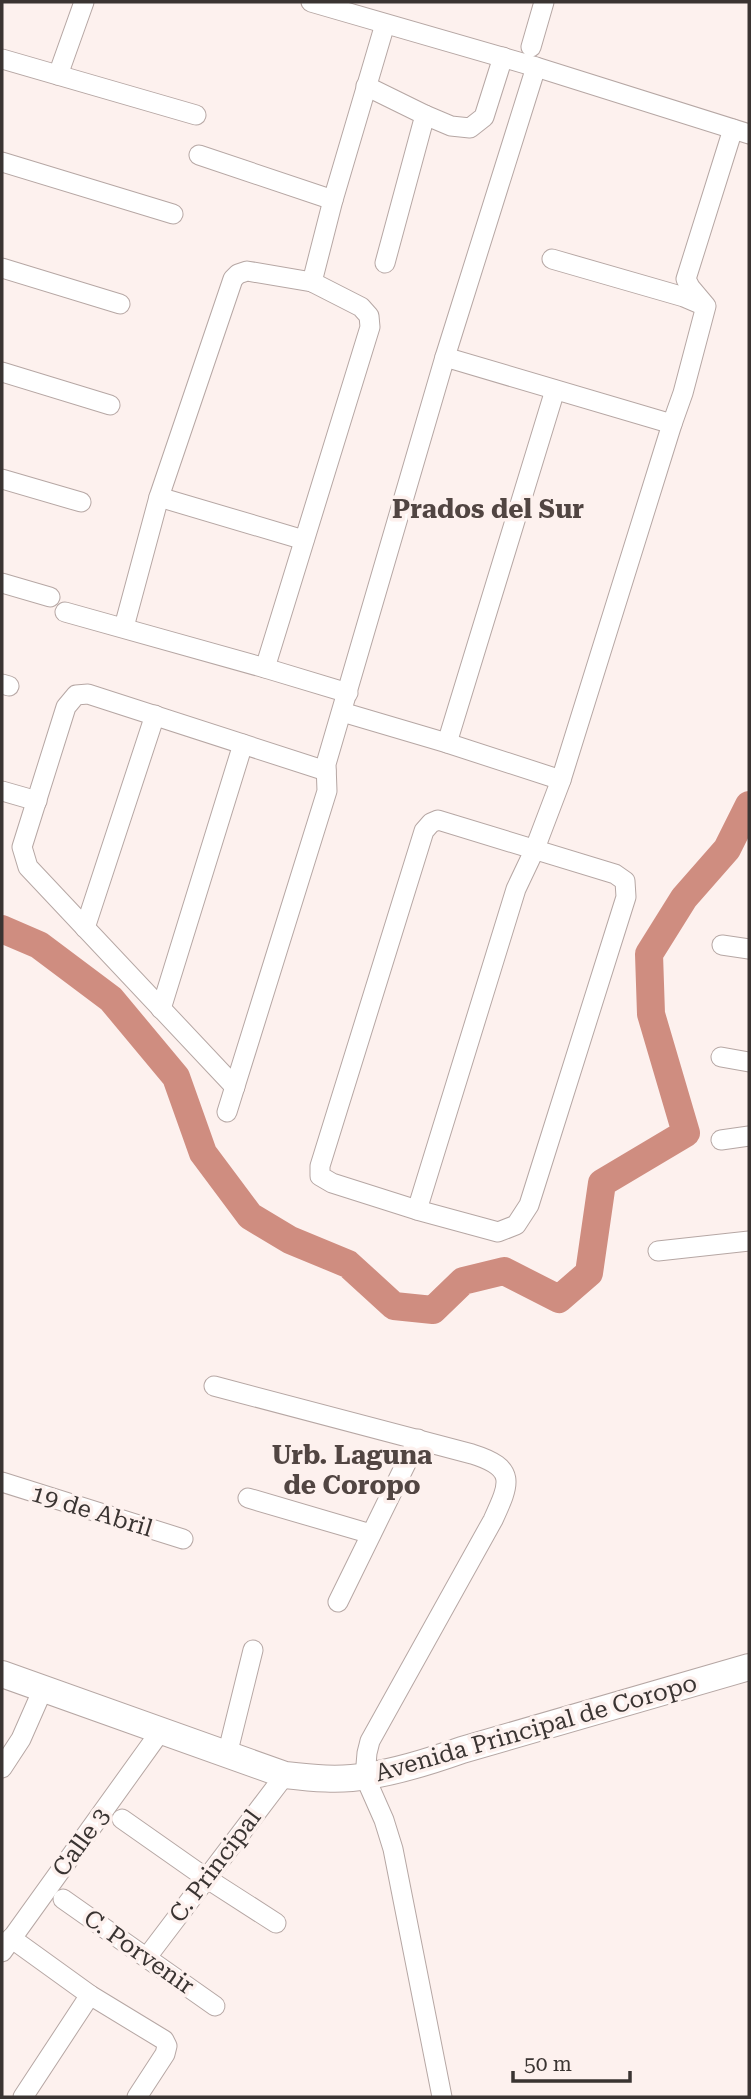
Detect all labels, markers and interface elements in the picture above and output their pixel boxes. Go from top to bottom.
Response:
district label: Prados del Sur [392,494,584,524]
district label: Urb. Laguna de Coropo [272,1440,432,1500]
street label: 19 de Abril [28,1479,156,1543]
street label: Avenida Principal de Coropo [372,1669,700,1787]
street label: Calle 3 [47,1802,115,1882]
street label: C. Principal [164,1804,266,1928]
street label: C. Porvenir [79,1904,200,2000]
scale bar [513,2039,630,2084]
text: 50 m [524,2052,572,2076]

